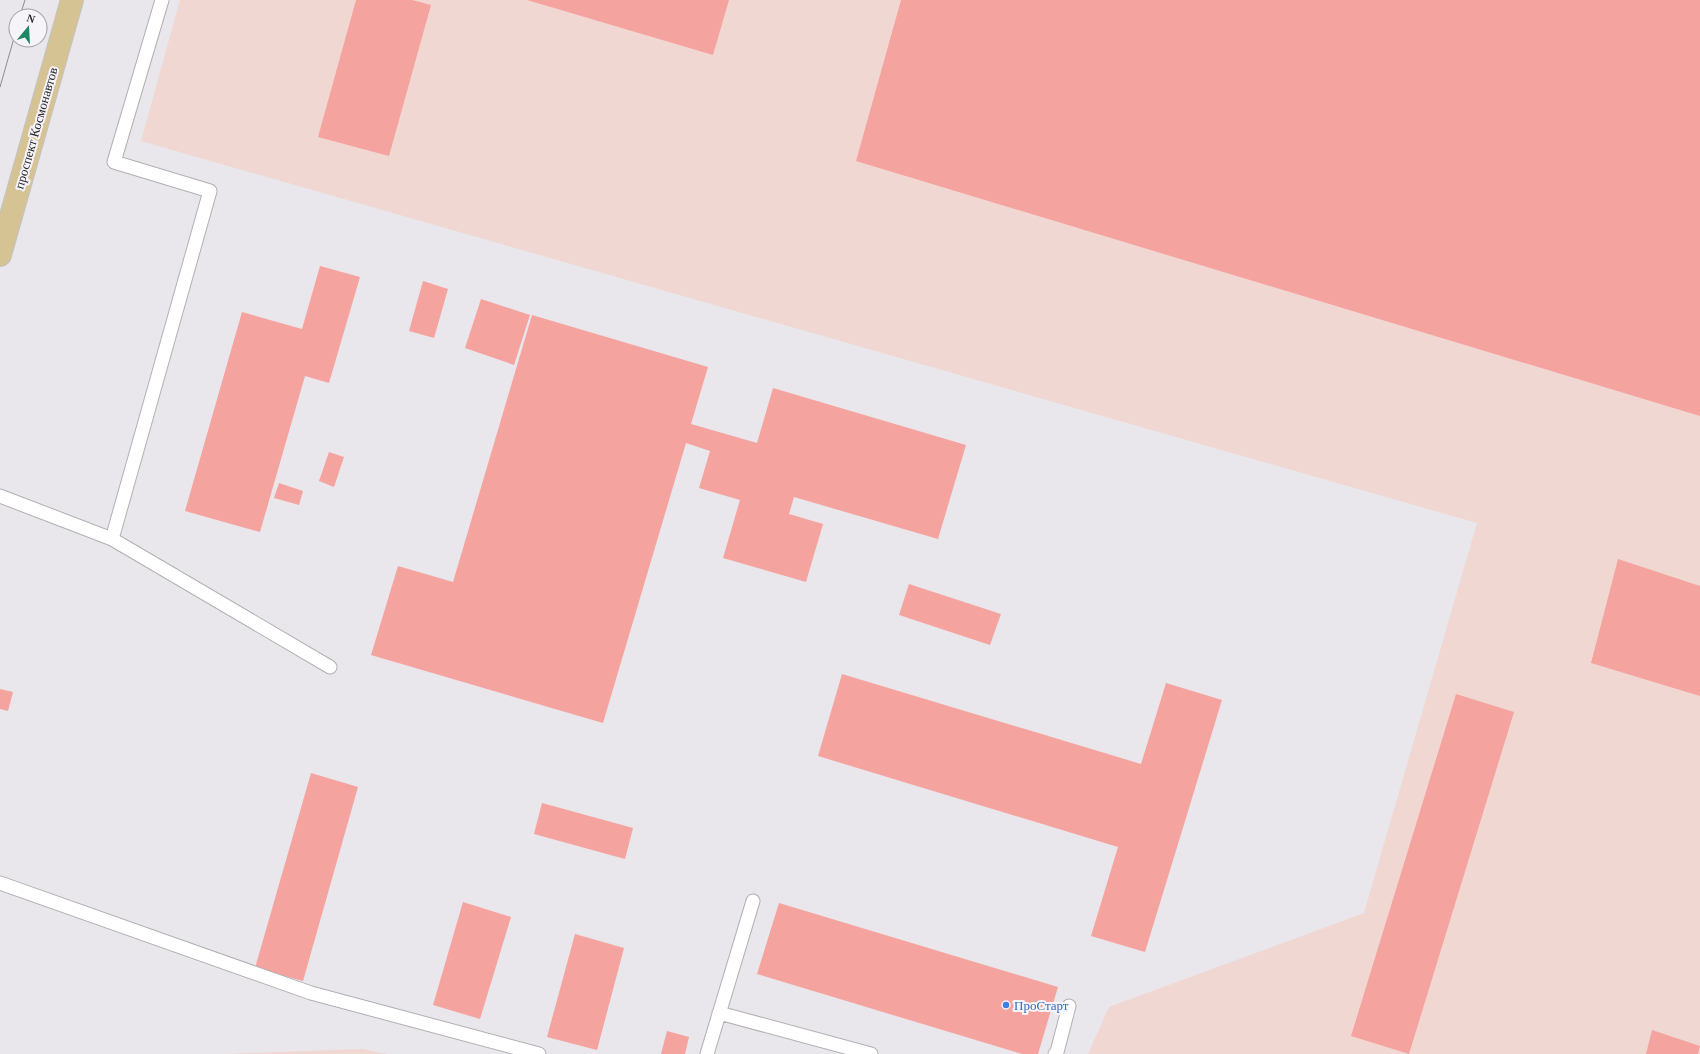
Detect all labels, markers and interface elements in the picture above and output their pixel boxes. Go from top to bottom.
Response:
north arrow [8,8,48,48]
text: N [25,12,37,25]
street label: проспект Космонавтов [11,65,61,191]
place label: ПроСтарт [1014,998,1069,1013]
marker: ПроСтарт [1001,1000,1011,1010]

